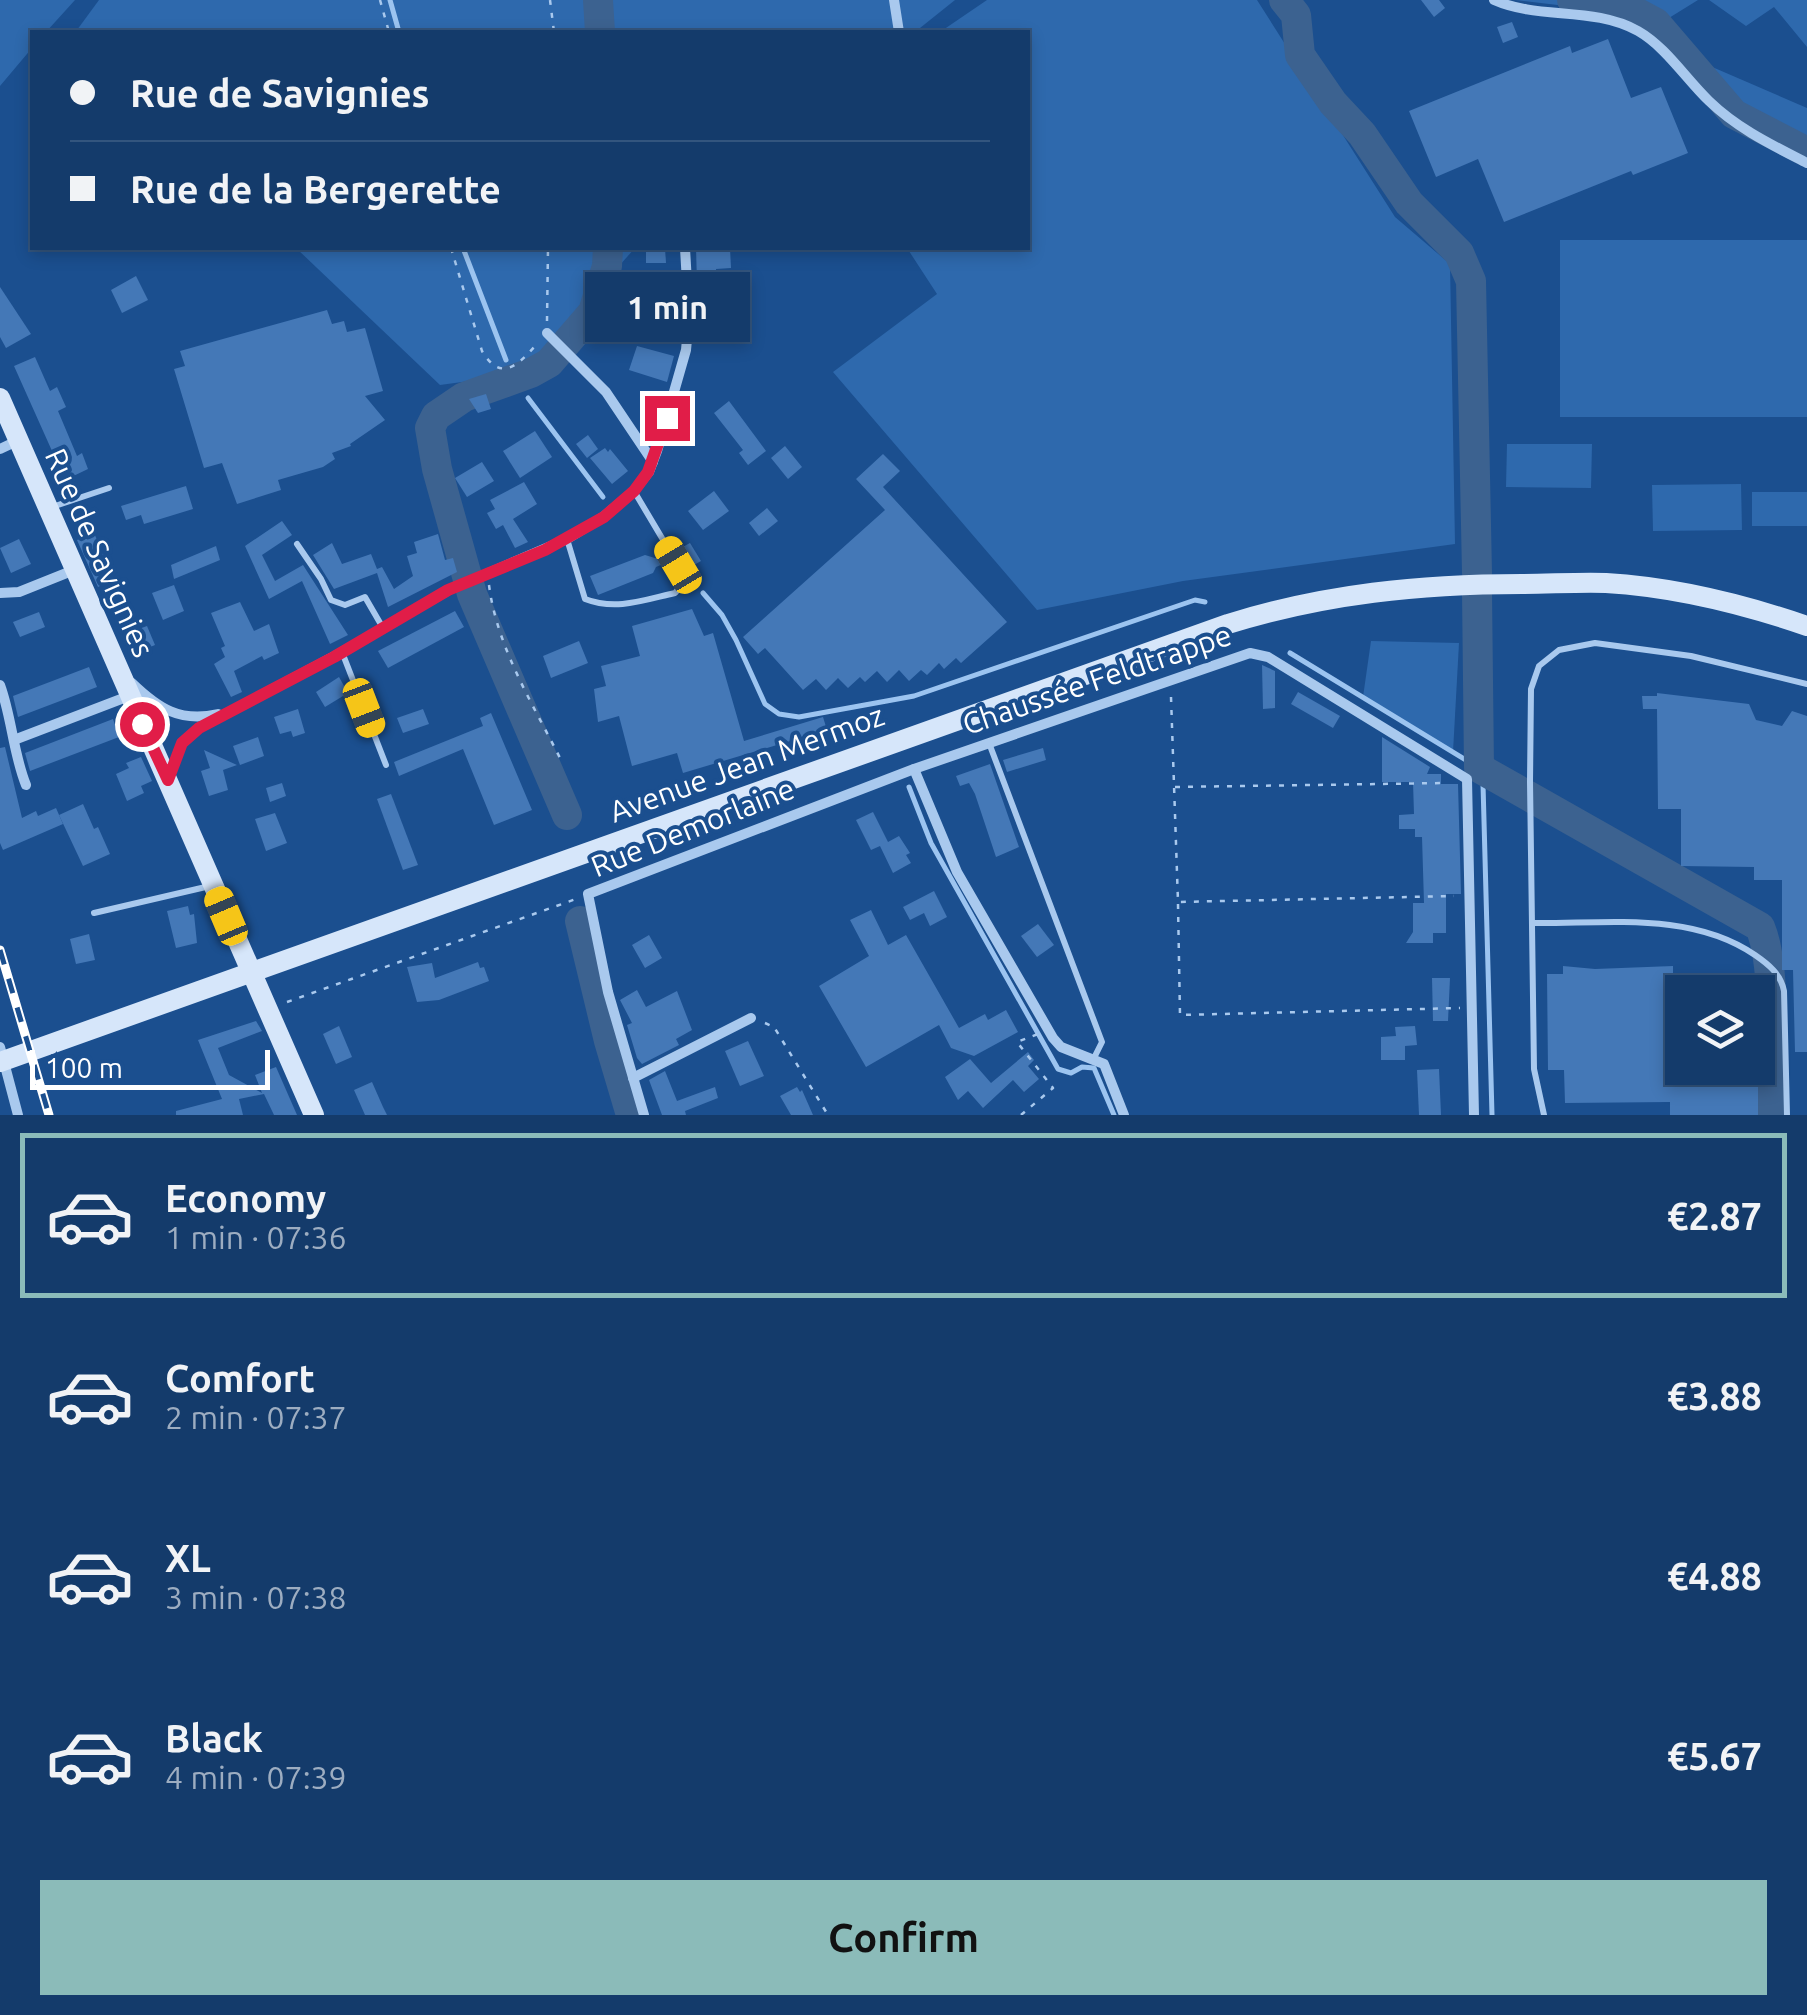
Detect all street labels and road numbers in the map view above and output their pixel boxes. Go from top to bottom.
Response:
street label: Rue de Savignies [39,443,161,662]
street label: Chaussée Feldtrappe [958,617,1236,741]
street label: Avenue Jean Mermoz [605,698,889,829]
street label: Rue Demorlaine [586,771,799,883]

